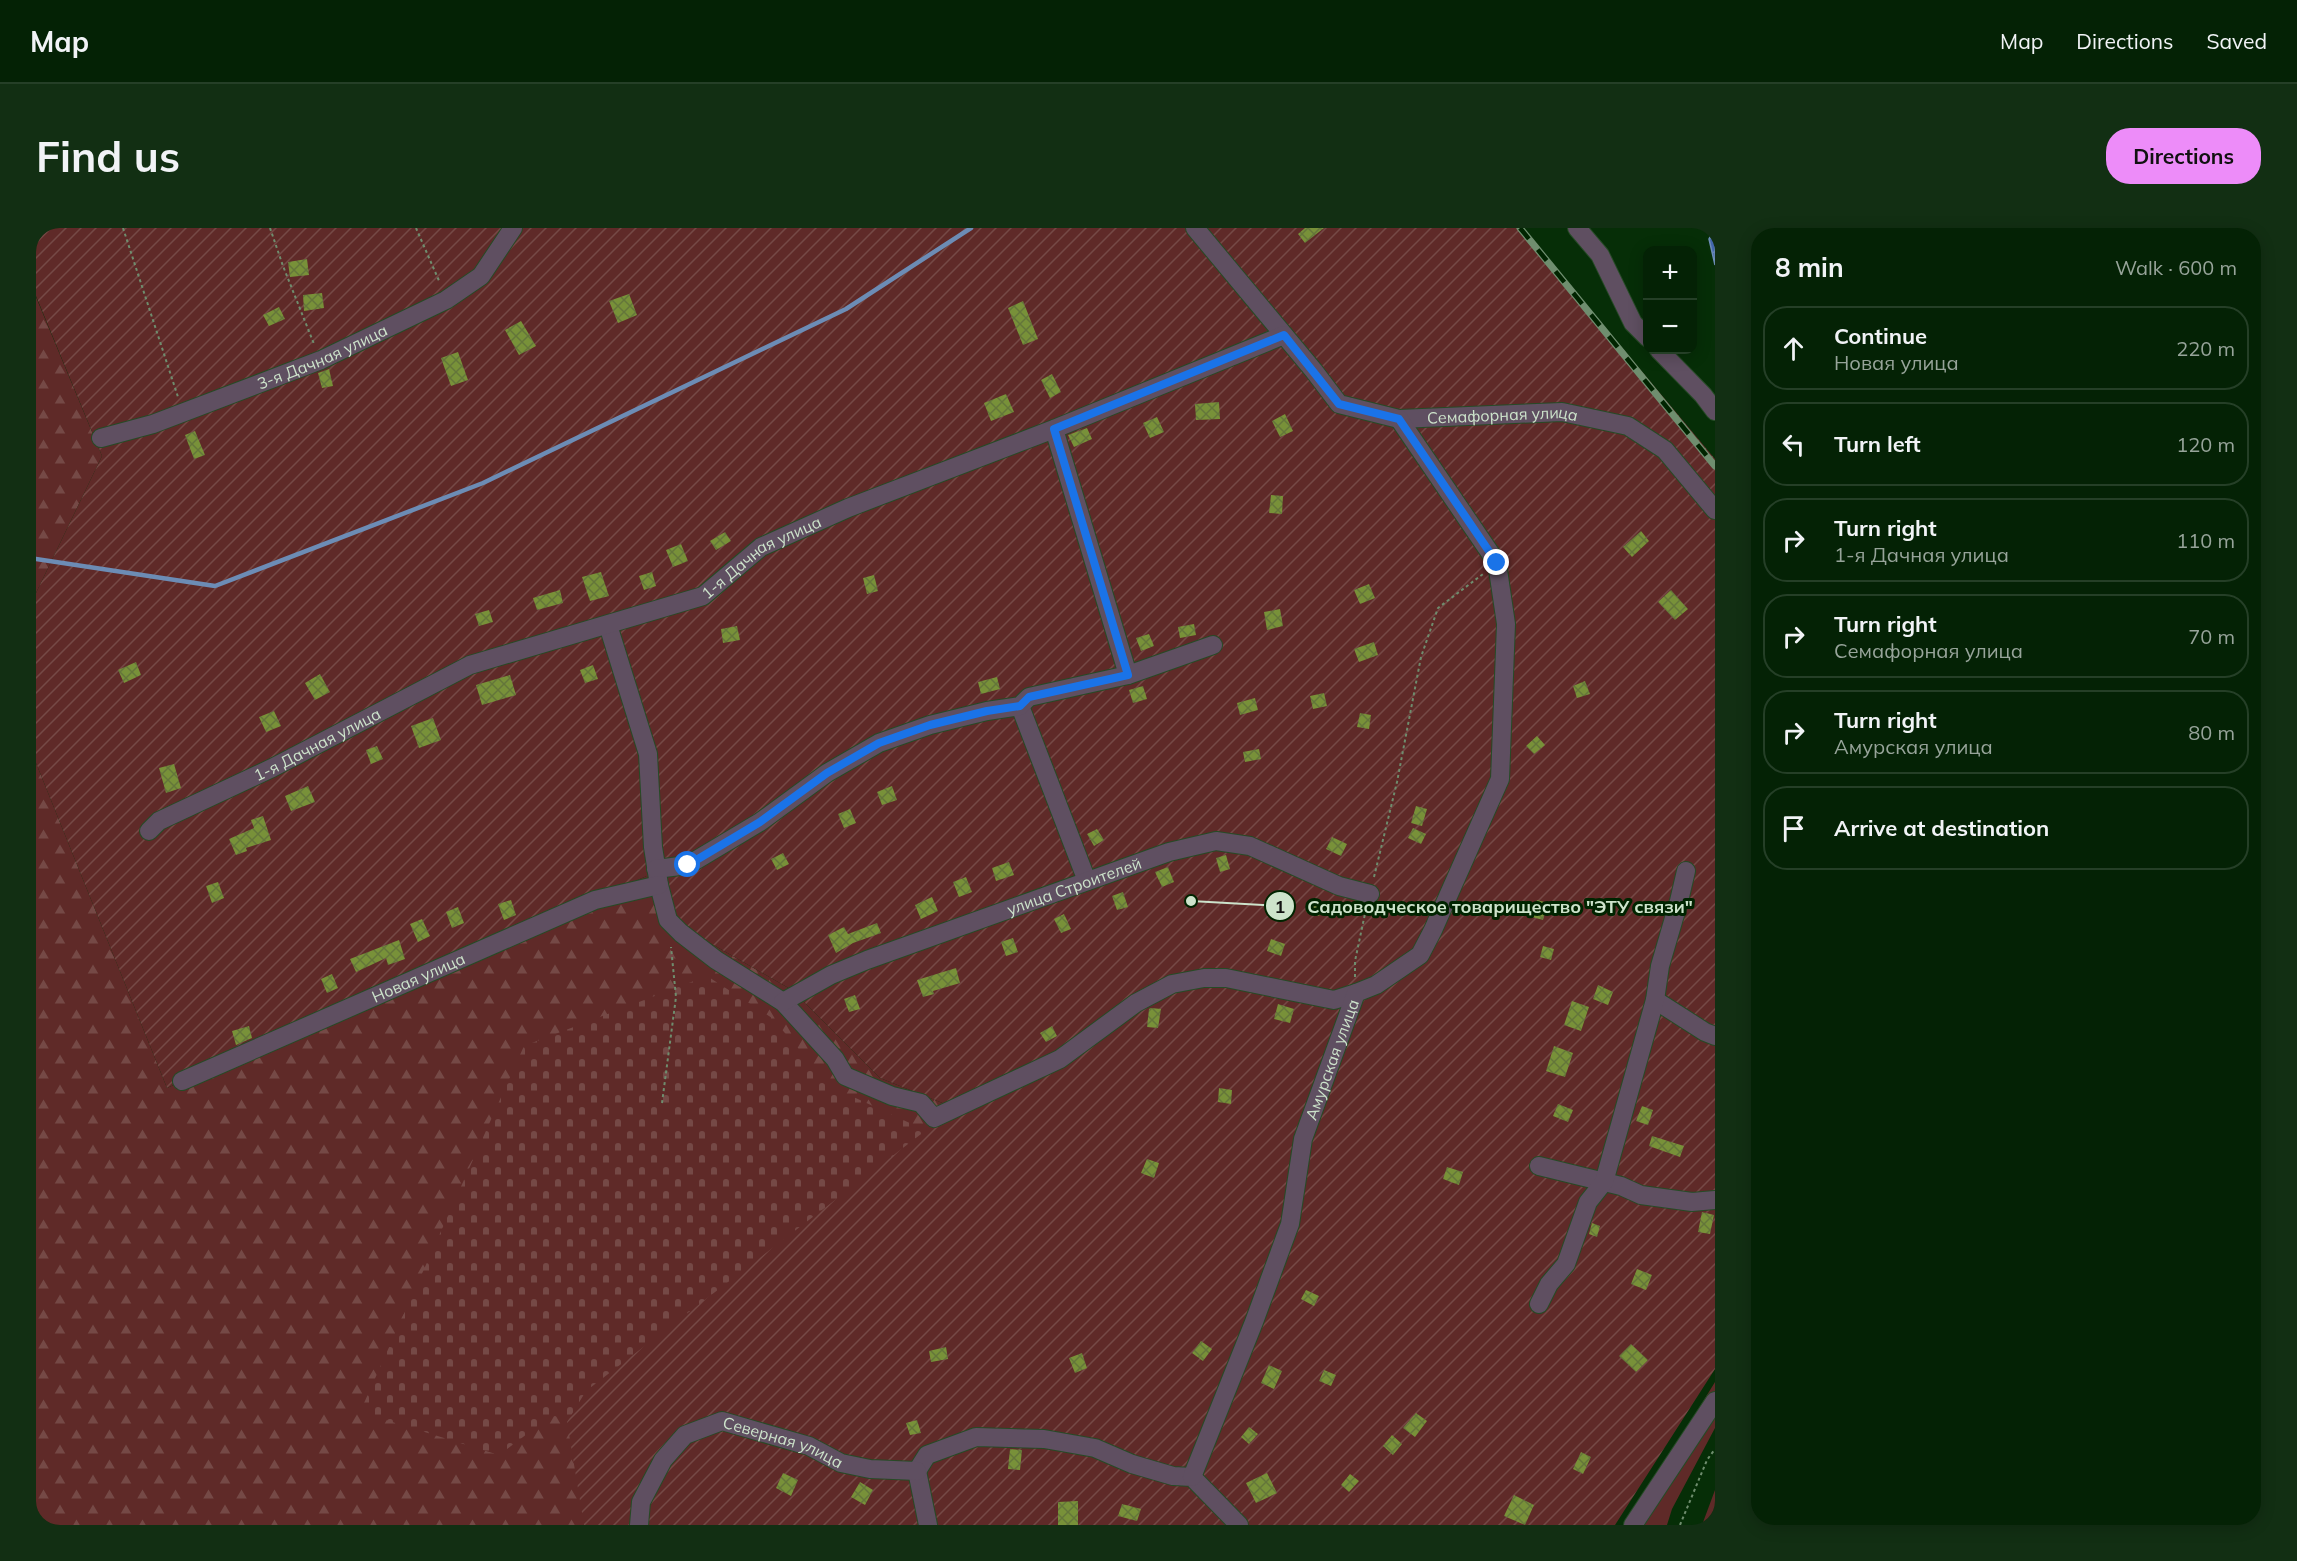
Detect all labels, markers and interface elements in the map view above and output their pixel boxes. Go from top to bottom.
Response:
text: Map [30,24,89,59]
text: Map [2000,28,2043,54]
text: Directions [2076,28,2173,54]
text: Saved [2206,28,2267,54]
button: Directions [2106,128,2261,184]
text: Find us [36,130,180,183]
map controls [1643,246,1697,354]
button: + [1643,246,1697,300]
text: 8 min [1775,251,1844,284]
text: Walk · 600 m [2115,255,2237,280]
button: − [1643,300,1697,354]
street label: 3-я Дачная улица [254,320,391,393]
text: Continue [1834,322,1927,350]
icon: ahead [1777,332,1810,365]
text: 220 m [2176,336,2235,361]
text: Новая улица [1834,350,1959,375]
street label: Семафорная улица [1427,402,1580,428]
icon: left [1777,428,1810,461]
text: Turn left [1834,430,1921,458]
text: 120 m [2176,432,2235,457]
street label: 1-я Дачная улица [697,511,824,603]
text: Turn right [1834,514,1937,542]
icon: right [1777,524,1810,557]
text: 110 m [2176,528,2235,553]
text: 1-я Дачная улица [1834,542,2009,567]
route end [1483,549,1509,575]
text: Turn right [1834,610,1937,638]
icon: right [1777,620,1810,653]
text: 70 m [2188,624,2235,649]
text: Семафорная улица [1834,638,2023,663]
street label: 1-я Дачная улица [251,703,384,785]
text: Turn right [1834,706,1937,734]
icon: right [1777,716,1810,749]
text: 80 m [2188,720,2235,745]
text: Амурская улица [1834,734,1993,759]
icon: arrive [1777,812,1810,845]
text: Arrive at destination [1834,814,2049,842]
route start [674,851,700,877]
street label: улица Строителей [1004,853,1144,919]
callout: Садоводческое товарищество "ЭТУ связи" [1265,888,1705,924]
text: 1 [1275,895,1285,918]
text: Садоводческое товарищество "ЭТУ связи" [1307,895,1693,918]
street label: Новая улица [369,948,468,1007]
street label: Амурская улица [1301,996,1363,1123]
street label: Северная улица [721,1412,847,1472]

